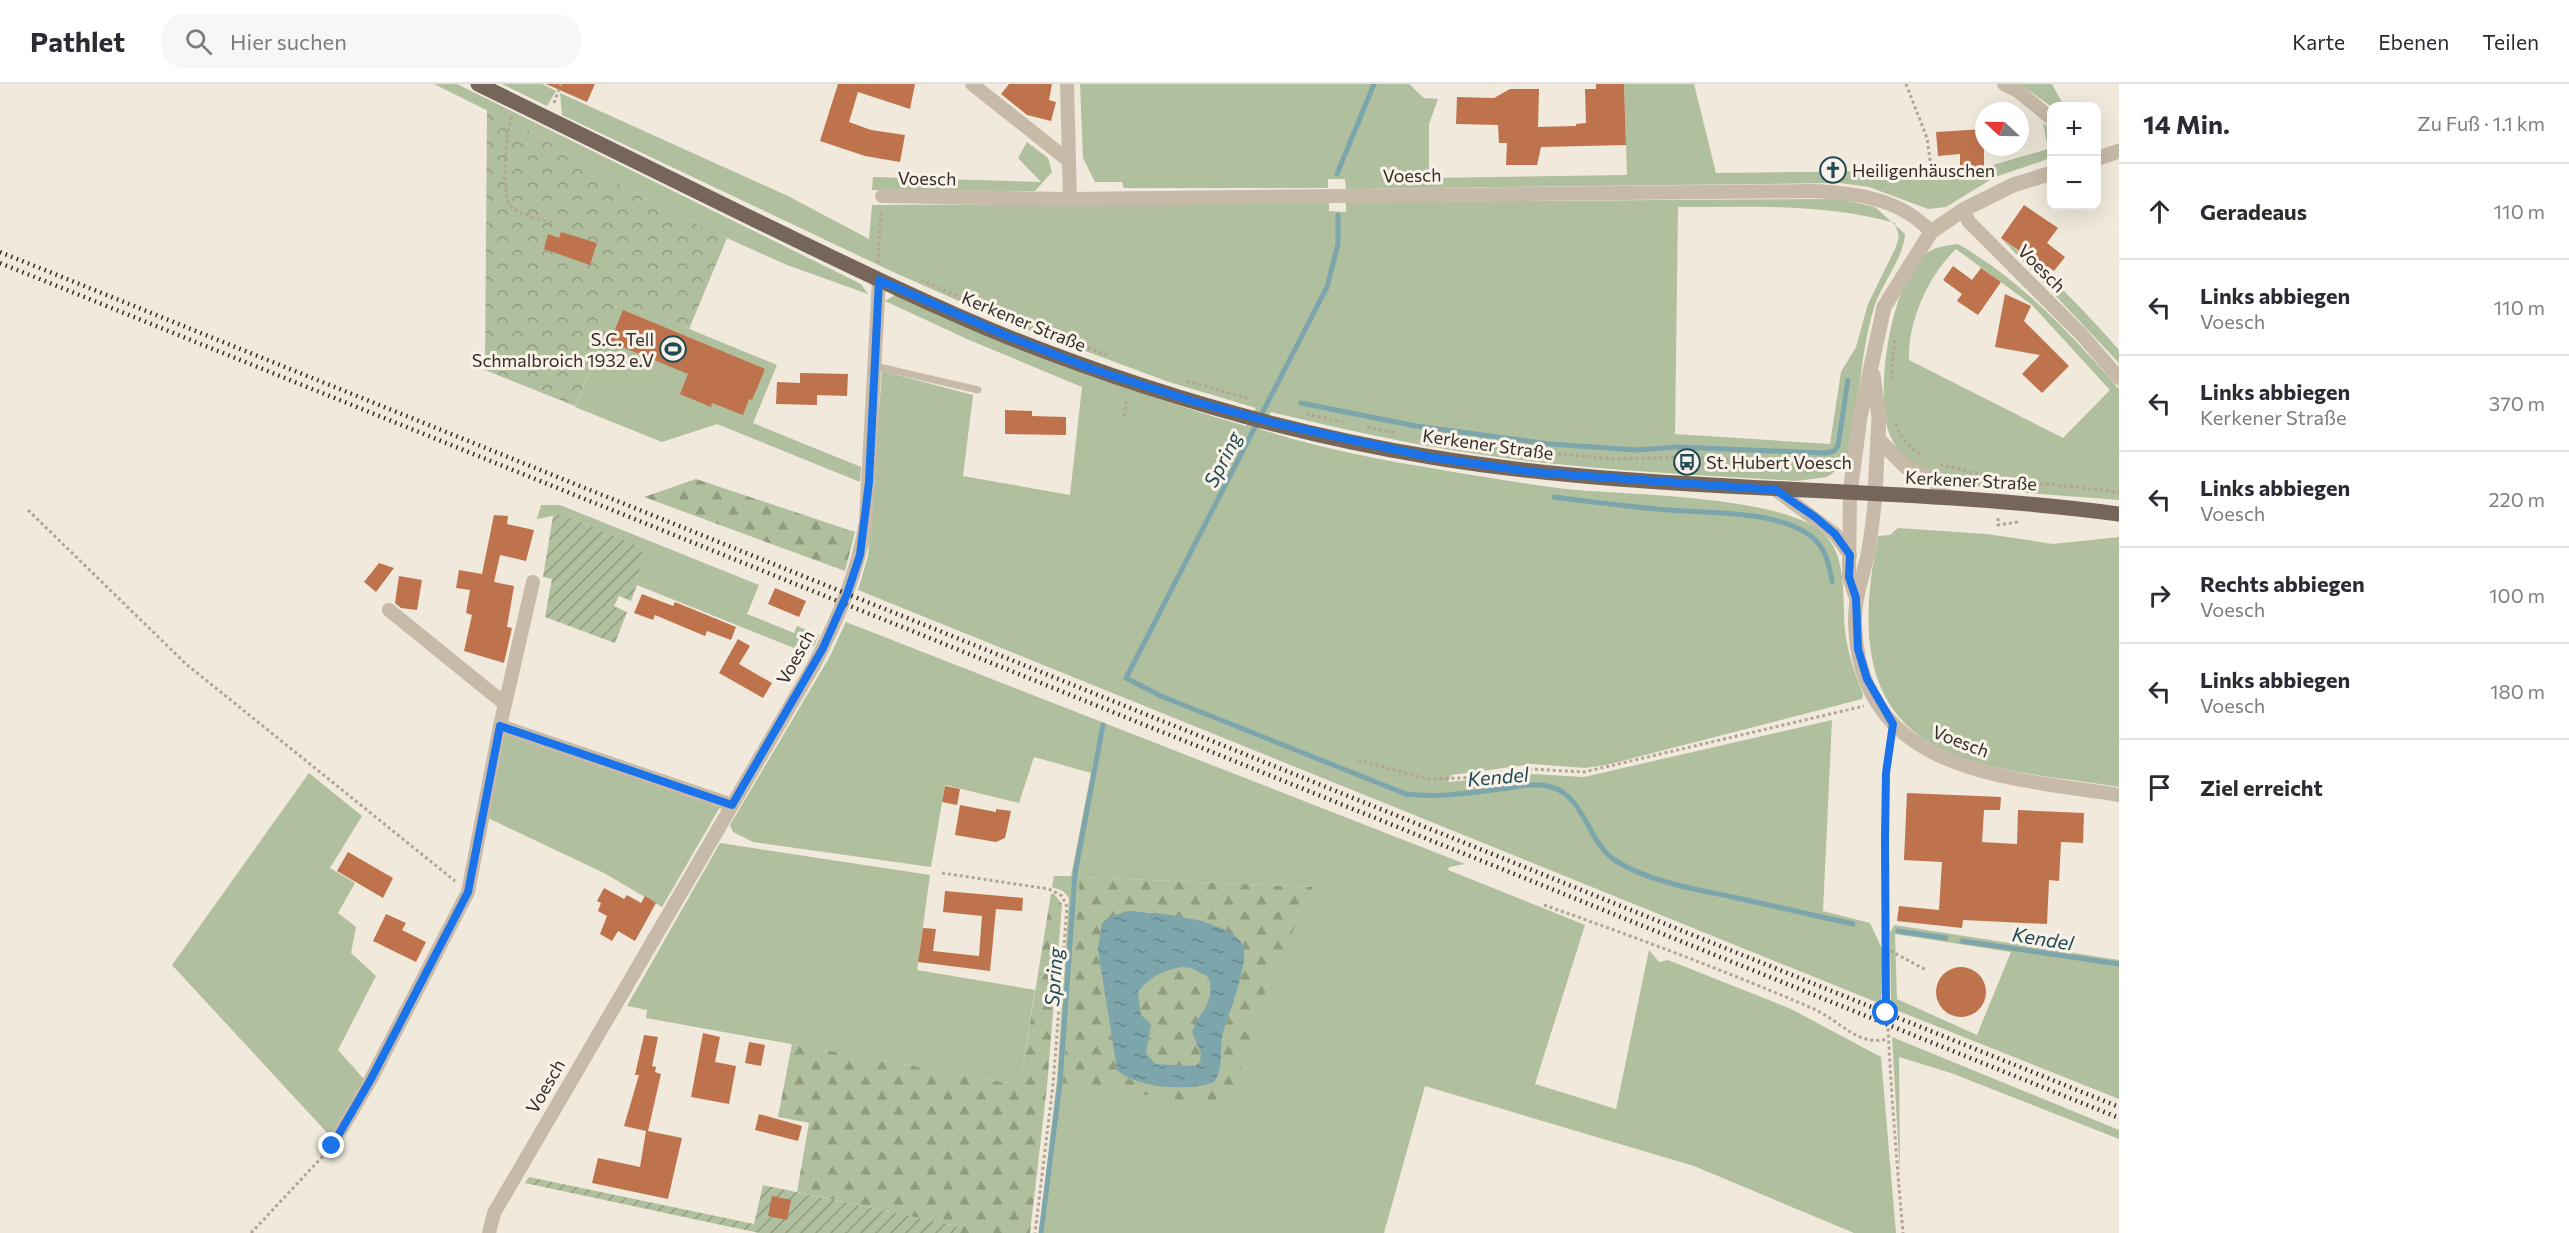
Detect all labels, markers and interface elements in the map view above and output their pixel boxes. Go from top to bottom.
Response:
search box [161,14,581,68]
text: Pathlet [30,24,125,58]
icon: search [182,25,215,58]
text: Hier suchen [230,28,347,55]
text: Karte [2292,29,2345,54]
text: Ebenen [2378,29,2449,54]
text: Teilen [2482,29,2539,54]
north arrow [1975,102,2029,156]
map controls [2047,102,2101,210]
button: + [2047,102,2101,156]
text: 14 Min. [2143,108,2230,139]
text: Zu Fuß · 1.1 km [2417,111,2545,135]
church icon: Heiligenhäuschen [1818,155,1848,185]
button: − [2047,156,2101,210]
place label: Heiligenhäuschen [1852,159,1995,181]
street label: Voesch [1382,163,1442,187]
street label: Voesch [897,166,957,190]
icon: ahead [2143,195,2176,228]
text: Geradeaus [2200,198,2307,225]
text: 110 m [2494,199,2545,223]
street label: Voesch [2013,239,2071,297]
text: Links abbiegen [2200,282,2350,309]
street label: Kerkener Straße [959,286,1089,356]
icon: left [2143,291,2176,324]
text: 110 m [2494,295,2545,319]
text: Voesch [2200,309,2265,333]
place label: S.C. Tell Schmalbroich 1932 e.V [472,328,654,371]
sports icon: S.C. Tell Schmalbroich 1932 e.V [658,334,688,364]
text: Links abbiegen [2200,378,2350,405]
icon: left [2143,387,2176,420]
text: 370 m [2489,391,2545,415]
text: Kerkener Straße [2200,405,2347,429]
street label: Kerkener Straße [1421,424,1555,464]
water label: Spring [1198,426,1247,491]
bus stop icon: St. Hubert Voesch [1672,447,1702,477]
place label: St. Hubert Voesch [1706,451,1852,473]
street label: Kerkener Straße [1905,466,2037,494]
text: Links abbiegen [2200,474,2350,501]
icon: left [2143,483,2176,516]
text: 220 m [2489,487,2545,511]
text: Voesch [2200,501,2265,525]
text: Rechts abbiegen [2200,570,2365,597]
icon: right [2143,579,2176,612]
text: 100 m [2489,583,2545,607]
text: Voesch [2200,597,2265,621]
street label: Voesch [771,626,819,688]
text: Links abbiegen [2200,666,2350,693]
icon: left [2143,675,2176,708]
text: 180 m [2490,679,2545,703]
text: Voesch [2200,693,2265,717]
street label: Voesch [1930,720,1992,762]
water label: Kendel [1466,761,1531,791]
icon: arrive [2143,771,2176,804]
text: Ziel erreicht [2200,774,2323,801]
water label: Kendel [2011,921,2076,955]
water label: Spring [1039,946,1067,1007]
route start [1872,999,1898,1025]
street label: Voesch [521,1055,569,1117]
route end [318,1132,344,1158]

